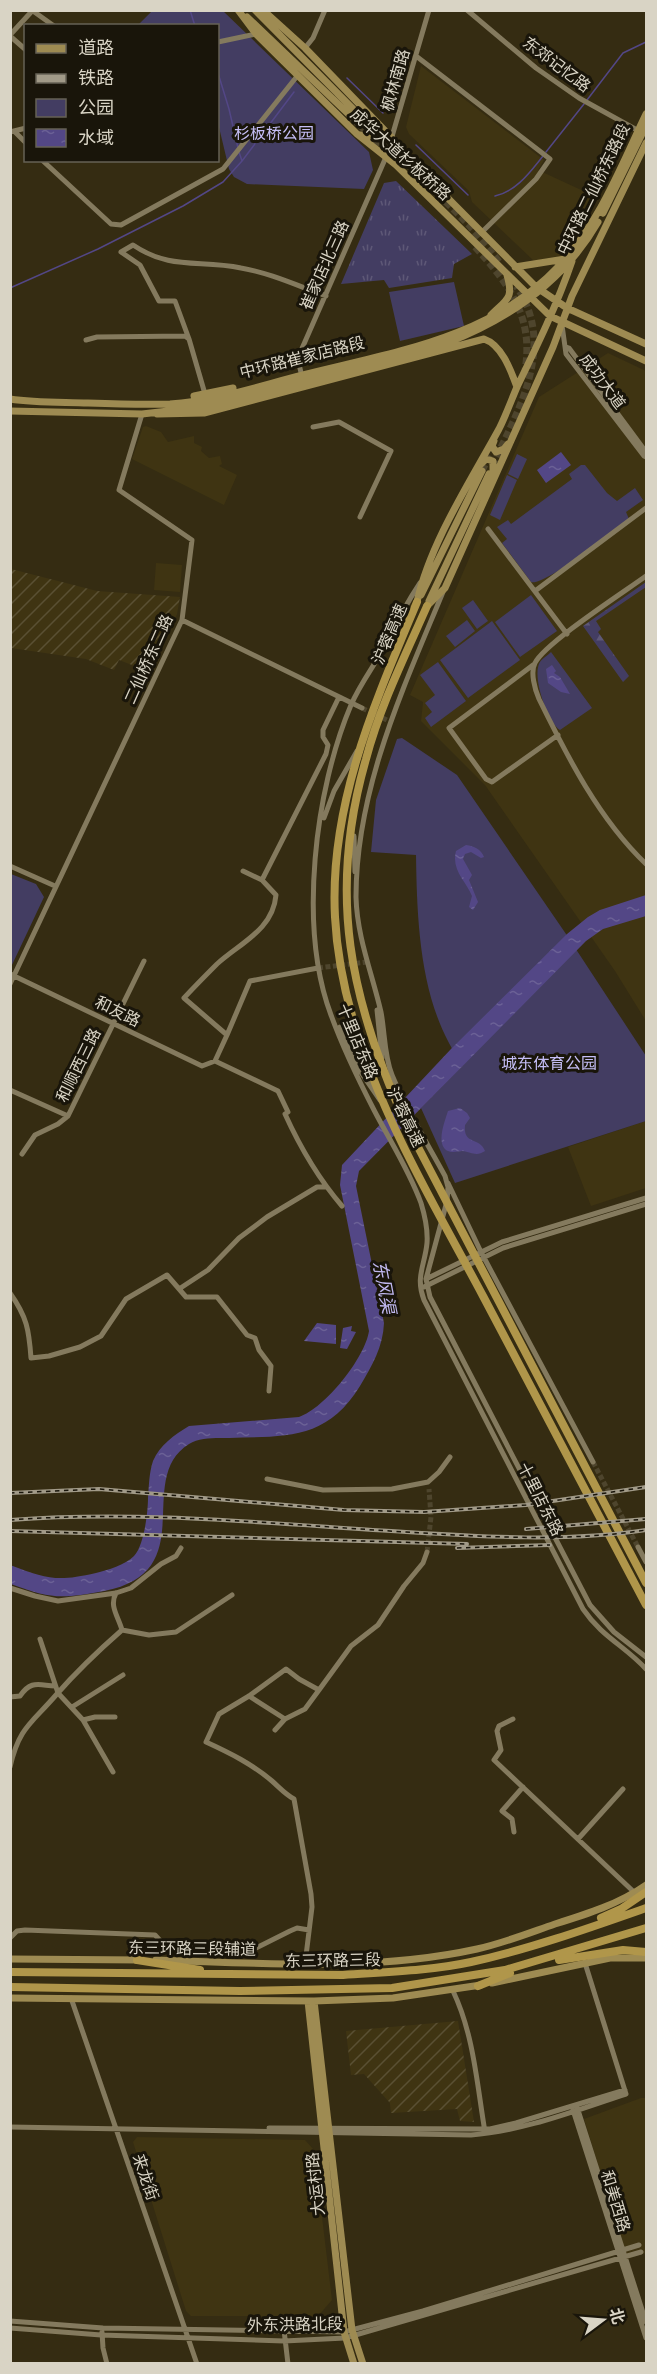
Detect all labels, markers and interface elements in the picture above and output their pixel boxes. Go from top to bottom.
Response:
legend [24,24,219,162]
street label: 东郊记忆路 [519,32,595,96]
text: 道路 [78,36,114,58]
street label: 枫林南路 [377,46,413,114]
text: 铁路 [78,66,114,88]
text: 公园 [78,96,114,118]
street label: 成华大道杉板桥路 [347,104,455,204]
street label: 中环路二仙桥东路段 [552,120,634,258]
park label: 杉板桥公园 [234,123,314,143]
text: 水域 [78,126,114,148]
street label: 崔家店北三路 [295,217,353,313]
street label: 中环路崔家店路段 [237,332,367,382]
street label: 成功大道 [576,349,630,413]
street label: 沪蓉高速 [367,601,411,667]
street label: 二仙桥东二路 [119,611,177,707]
street label: 和友路 [92,991,144,1031]
street label: 十里店东路 [333,1000,383,1082]
street label: 和顺西三路 [51,1025,105,1105]
park label: 城东体育公园 [501,1053,597,1073]
street label: 沪蓉高速 [383,1084,429,1150]
water label: 东风渠 [369,1258,402,1318]
street label: 十里店东路 [514,1459,568,1539]
street label: 东三环路三段辅道 [128,1937,256,1959]
street label: 东三环路三段 [285,1949,381,1971]
street label: 来龙街 [129,2151,163,2203]
street label: 大运村路 [302,2151,328,2217]
street label: 和美西路 [597,2167,635,2235]
north arrow [573,2290,633,2350]
text: 北 [606,2305,629,2326]
street label: 外东洪路北段 [247,2313,343,2335]

